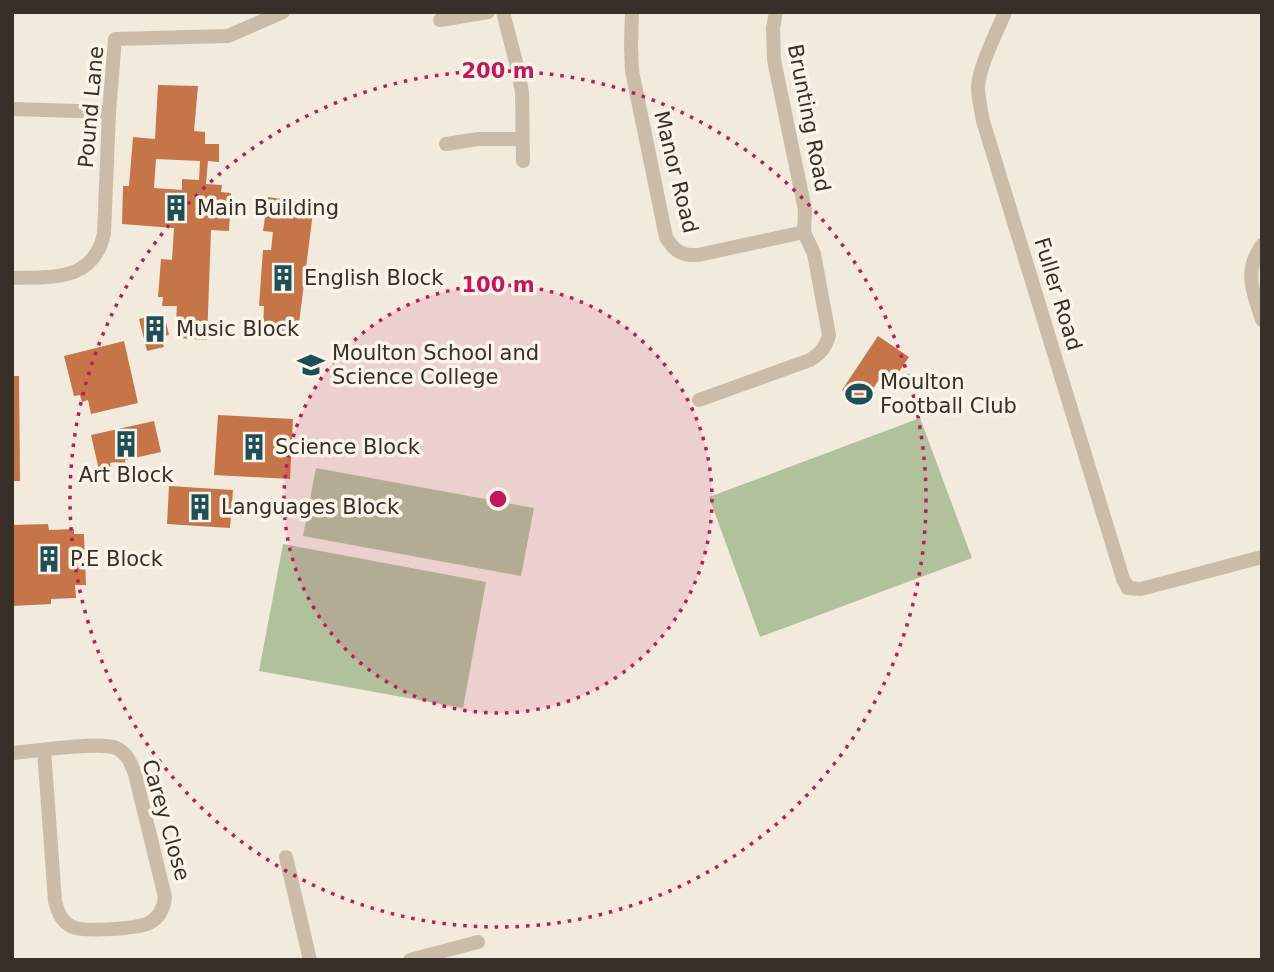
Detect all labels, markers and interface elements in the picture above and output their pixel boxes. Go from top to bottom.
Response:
street label: Brunting Road [783,42,835,194]
street label: Pound Lane [74,45,108,169]
text: 200 m [461,59,535,83]
street label: Manor Road [649,108,703,236]
building icon: Main Building [161,193,191,223]
place label: Main Building [197,196,339,220]
street label: Fuller Road [1029,235,1087,353]
building icon: English Block [268,263,298,293]
place label: English Block [304,266,444,290]
text: 100 m [461,273,535,297]
building icon: Music Block [140,314,170,344]
place label: Music Block [176,317,300,341]
place label: Moulton School and Science College [332,341,539,389]
school or university icon: Moulton School and Science College [296,350,326,380]
place label: Moulton Football Club [880,370,1017,418]
sports icon: Moulton Football Club [844,379,874,409]
building icon: Art Block [111,429,141,459]
building icon: Science Block [239,432,269,462]
place label: Science Block [275,435,421,459]
place label: Art Block [79,463,174,487]
centre of rings [486,487,510,511]
building icon: Languages Block [185,492,215,522]
place label: Languages Block [221,495,400,519]
building icon: P.E Block [34,544,64,574]
place label: P.E Block [70,547,164,571]
street label: Carey Close [137,757,195,883]

